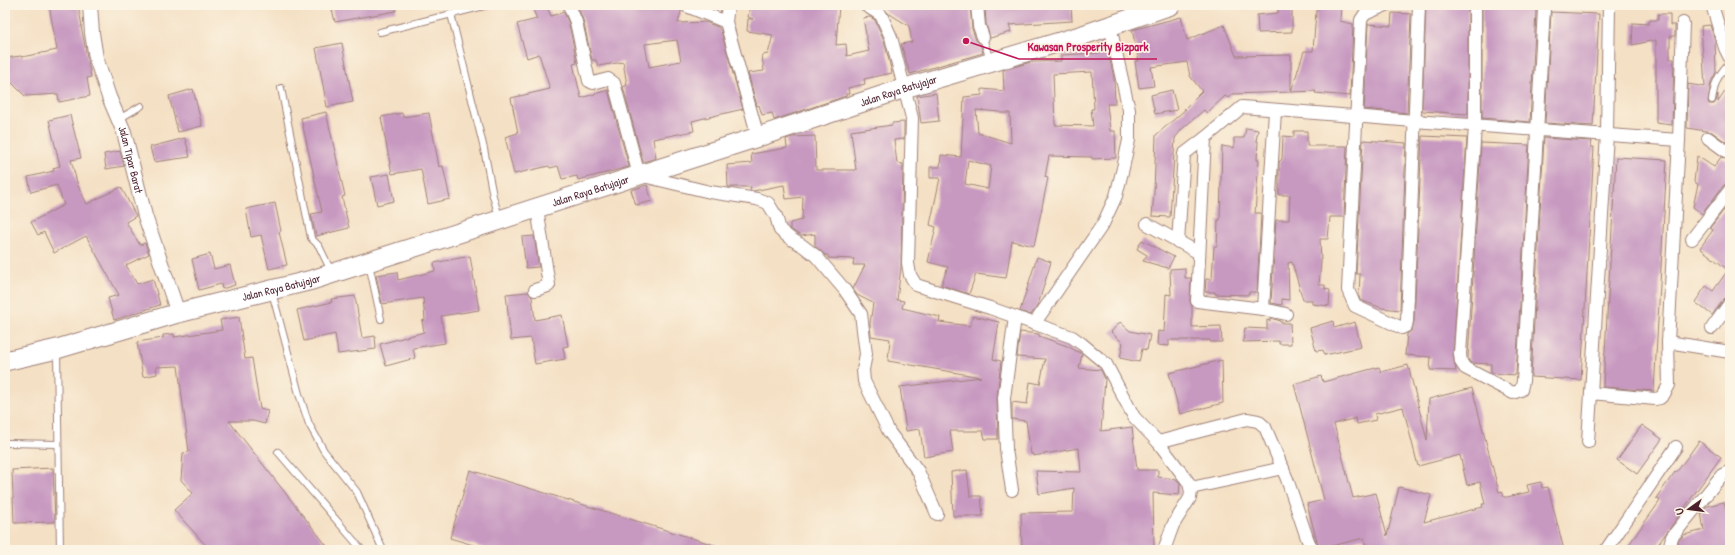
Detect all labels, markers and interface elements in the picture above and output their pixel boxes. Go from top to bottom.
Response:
callout: Kawasan Prosperity Bizpark [1019,35,1157,59]
text: Kawasan Prosperity Bizpark [1027,38,1149,56]
street label: Jalan Raya Batujajar [858,72,939,110]
street label: Jalan Tipar Barat [115,124,146,195]
street label: Jalan Raya Batujajar [550,172,631,210]
street label: Jalan Raya Batujajar [241,271,323,304]
north arrow [1669,489,1709,529]
text: U [1672,507,1687,516]

